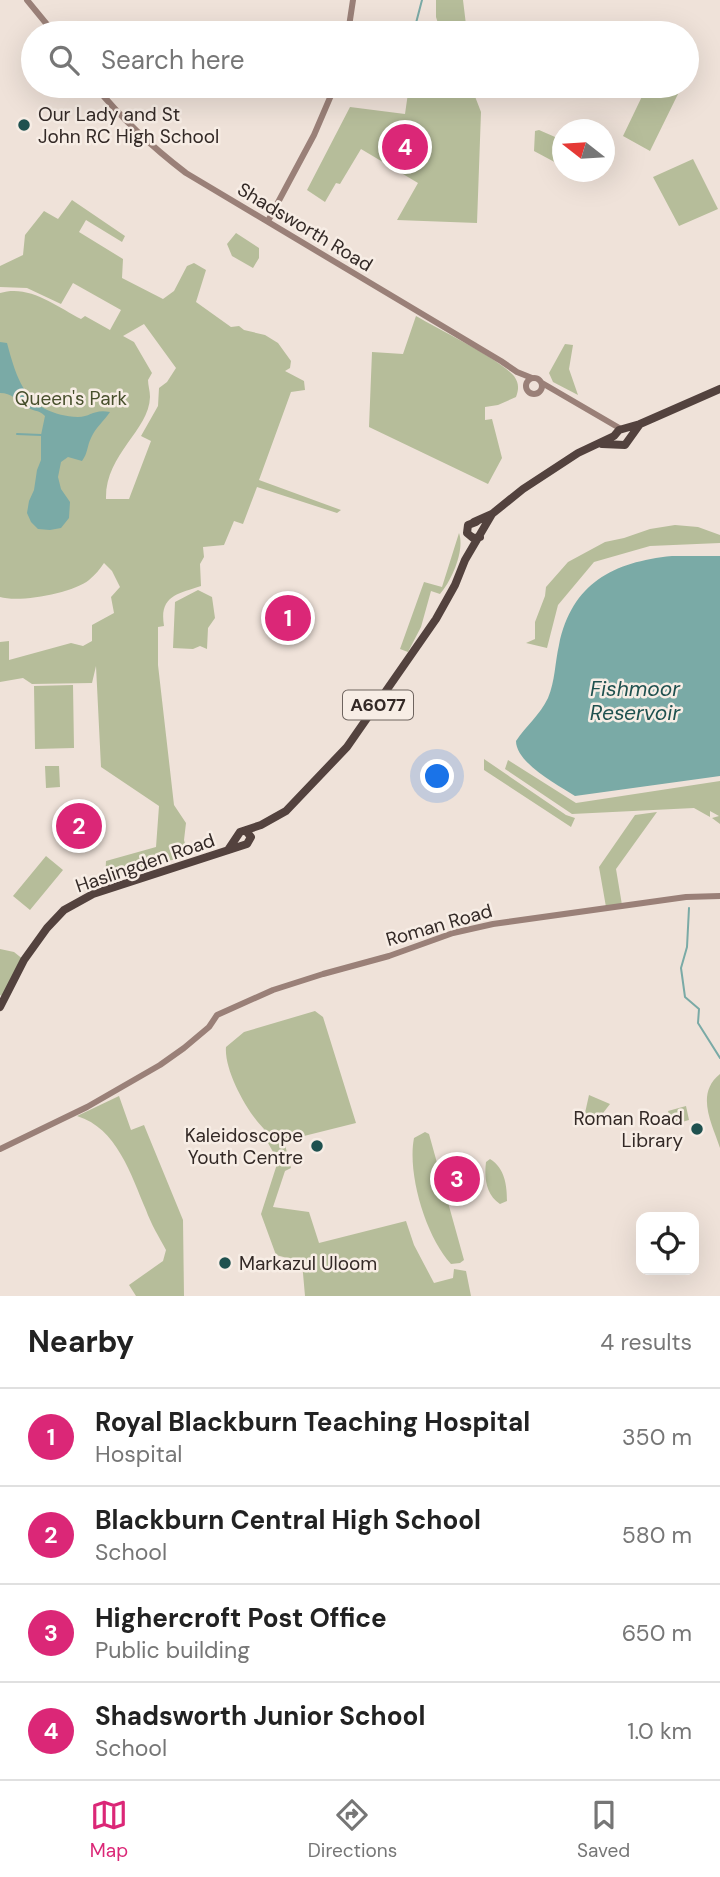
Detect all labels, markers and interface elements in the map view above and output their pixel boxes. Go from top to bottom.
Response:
search box [21,21,699,98]
icon: search [45,41,83,79]
text: Search here [101,43,244,77]
place label: Our Lady and St John RC High School [38,102,219,149]
marker: Our Lady and St John RC High School [16,117,32,133]
north arrow [552,119,615,182]
pin: 4 [382,121,428,173]
street label: Shadsworth Road [233,177,377,277]
park label: Queen's Park [15,386,128,411]
pin: 1 [265,592,311,644]
water label: Fishmoor Reservoir [590,675,681,727]
road number: A6077 [343,690,413,720]
your location [420,759,454,793]
pin: 2 [56,800,102,852]
street label: Haslingden Road [72,827,218,899]
street label: Roman Road [383,898,495,952]
place label: Roman Road Library [574,1106,683,1153]
marker: Roman Road Library [689,1121,705,1137]
place label: Kaleidoscope Youth Centre [185,1123,303,1170]
marker: Kaleidoscope Youth Centre [309,1138,325,1154]
pin: 3 [434,1153,480,1205]
map controls [636,1212,699,1275]
button: locate [636,1212,699,1275]
place label: Markazul Uloom [239,1251,377,1276]
marker: Markazul Uloom [217,1255,233,1271]
text: Nearby [28,1322,134,1361]
text: 4 results [600,1327,692,1357]
text: Royal Blackburn Teaching Hospital [95,1405,530,1439]
text: 1 [47,1422,55,1452]
text: 350 m [622,1422,692,1452]
text: Hospital [95,1439,182,1469]
text: Blackburn Central High School [95,1503,481,1537]
text: 2 [44,1520,58,1550]
text: 580 m [622,1520,692,1550]
text: School [95,1537,167,1567]
text: Highercroft Post Office [95,1601,387,1635]
text: 3 [44,1618,58,1648]
text: 650 m [622,1618,692,1648]
text: Public building [95,1635,250,1665]
text: Shadsworth Junior School [95,1699,425,1733]
text: 4 [44,1716,58,1746]
text: 1.0 km [627,1716,692,1746]
text: School [95,1733,167,1763]
tab: Map [90,1796,128,1863]
tab: Directions [308,1796,397,1863]
tab: Saved [577,1796,630,1863]

